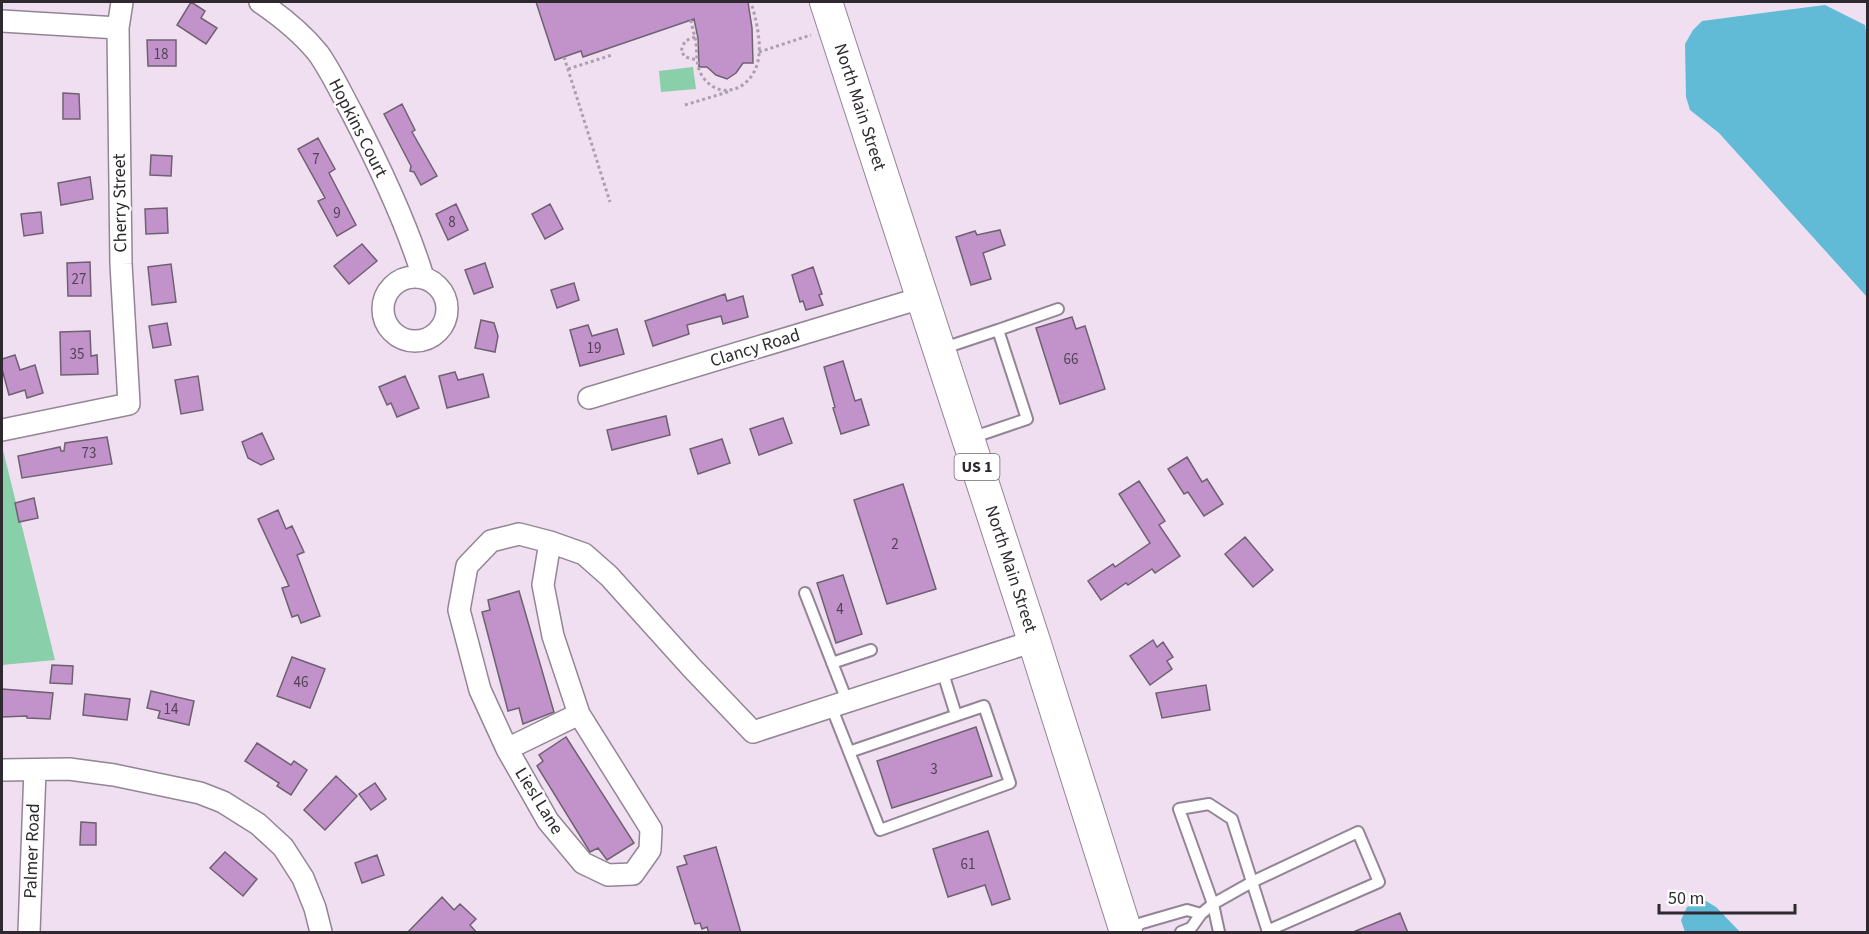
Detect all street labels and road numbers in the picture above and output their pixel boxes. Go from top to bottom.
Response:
street label: North Main Street [828,40,892,174]
street label: Hopkins Court [322,74,394,182]
street label: Cherry Street [107,153,133,253]
street label: Clancy Road [707,322,803,374]
road number: US 1 [954,454,1000,480]
street label: North Main Street [979,502,1043,636]
street label: Liesl Lane [509,763,569,839]
street label: Palmer Road [18,803,46,899]

